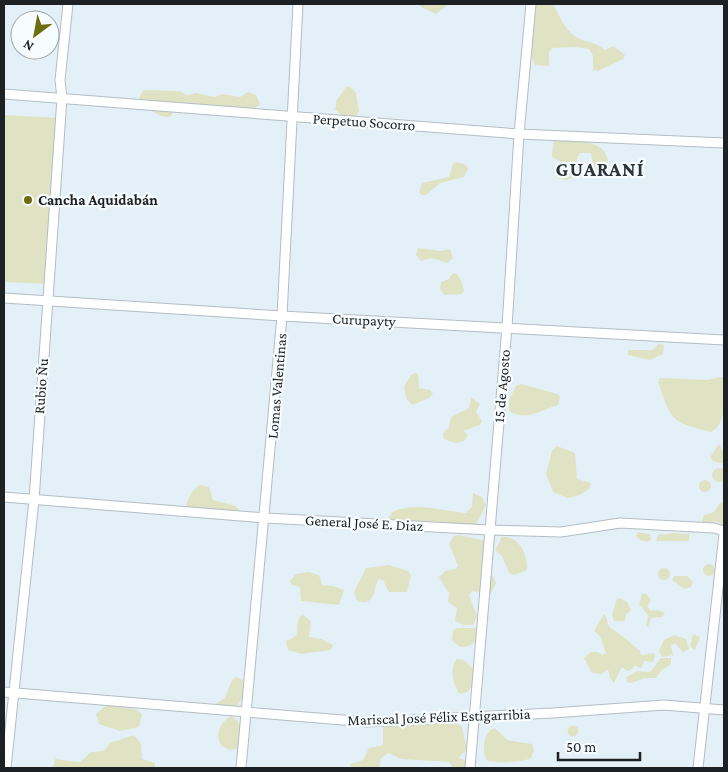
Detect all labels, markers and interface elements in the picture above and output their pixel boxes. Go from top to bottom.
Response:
north arrow [10,10,60,60]
text: N [19,36,36,55]
street label: Perpetuo Socorro [312,110,416,135]
district label: GUARANÍ [556,158,644,180]
place label: Cancha Aquidabán [38,192,158,208]
marker: Cancha Aquidabán [22,194,34,206]
street label: Curupayty [332,310,396,331]
street label: Lomas Valentinas [264,332,290,439]
street label: 15 de Agosto [491,349,514,423]
street label: Rubio Ñu [31,358,51,414]
street label: General José E. Diaz [304,512,423,535]
street label: Mariscal José Félix Estigarribia [347,706,531,729]
scale bar [558,730,640,762]
text: 50 m [566,739,596,755]

